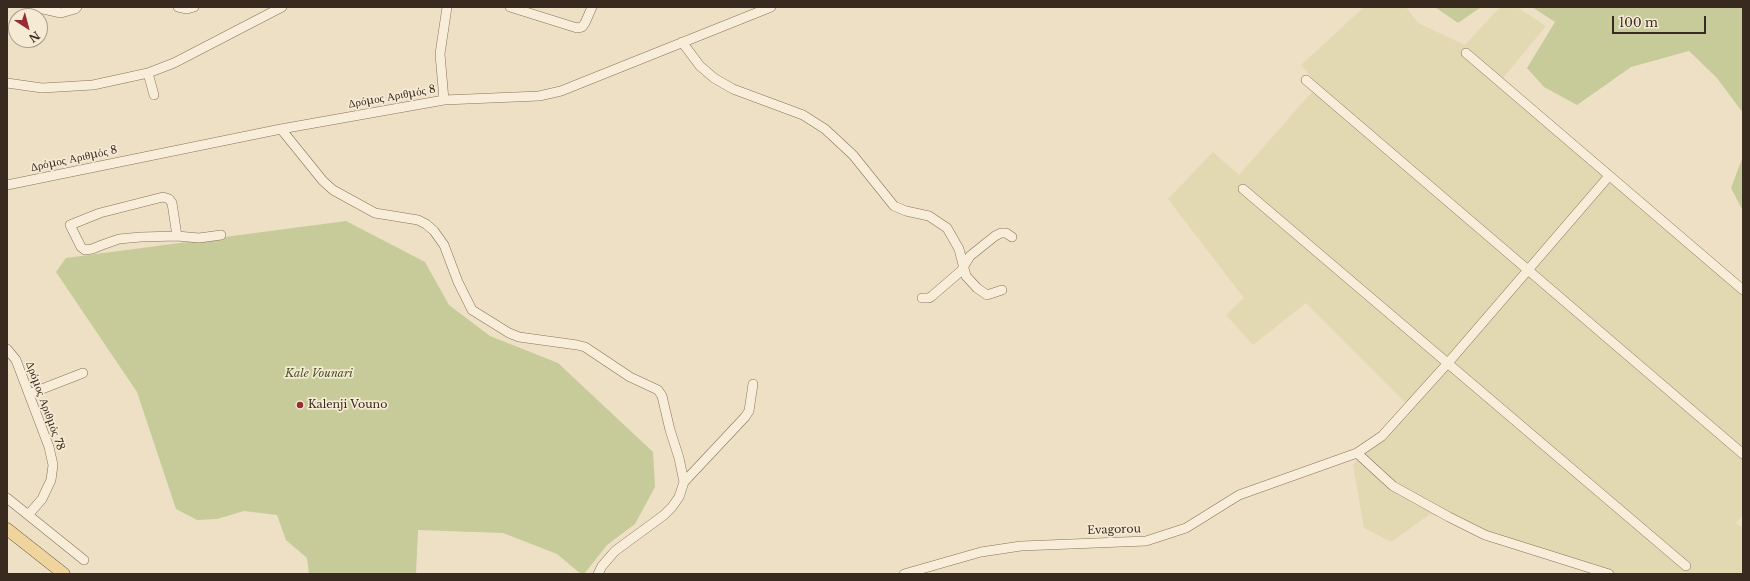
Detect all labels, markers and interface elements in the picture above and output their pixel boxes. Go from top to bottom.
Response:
north arrow [8,8,48,48]
scale bar [1614,8,1708,34]
text: 100 m [1619,15,1658,30]
text: N [26,28,43,46]
street label: Δρόμος Αριθμός 8 [347,83,437,111]
street label: Δρόμος Αριθμός 8 [29,143,119,175]
street label: Δρόμος Αριθμός 78 [23,360,67,452]
park label: Kale Vounari [285,367,353,381]
place label: Kalenji Vouno [308,398,387,412]
marker: Kalenji Vouno [295,400,305,410]
street label: Evagorou [1087,522,1141,538]

